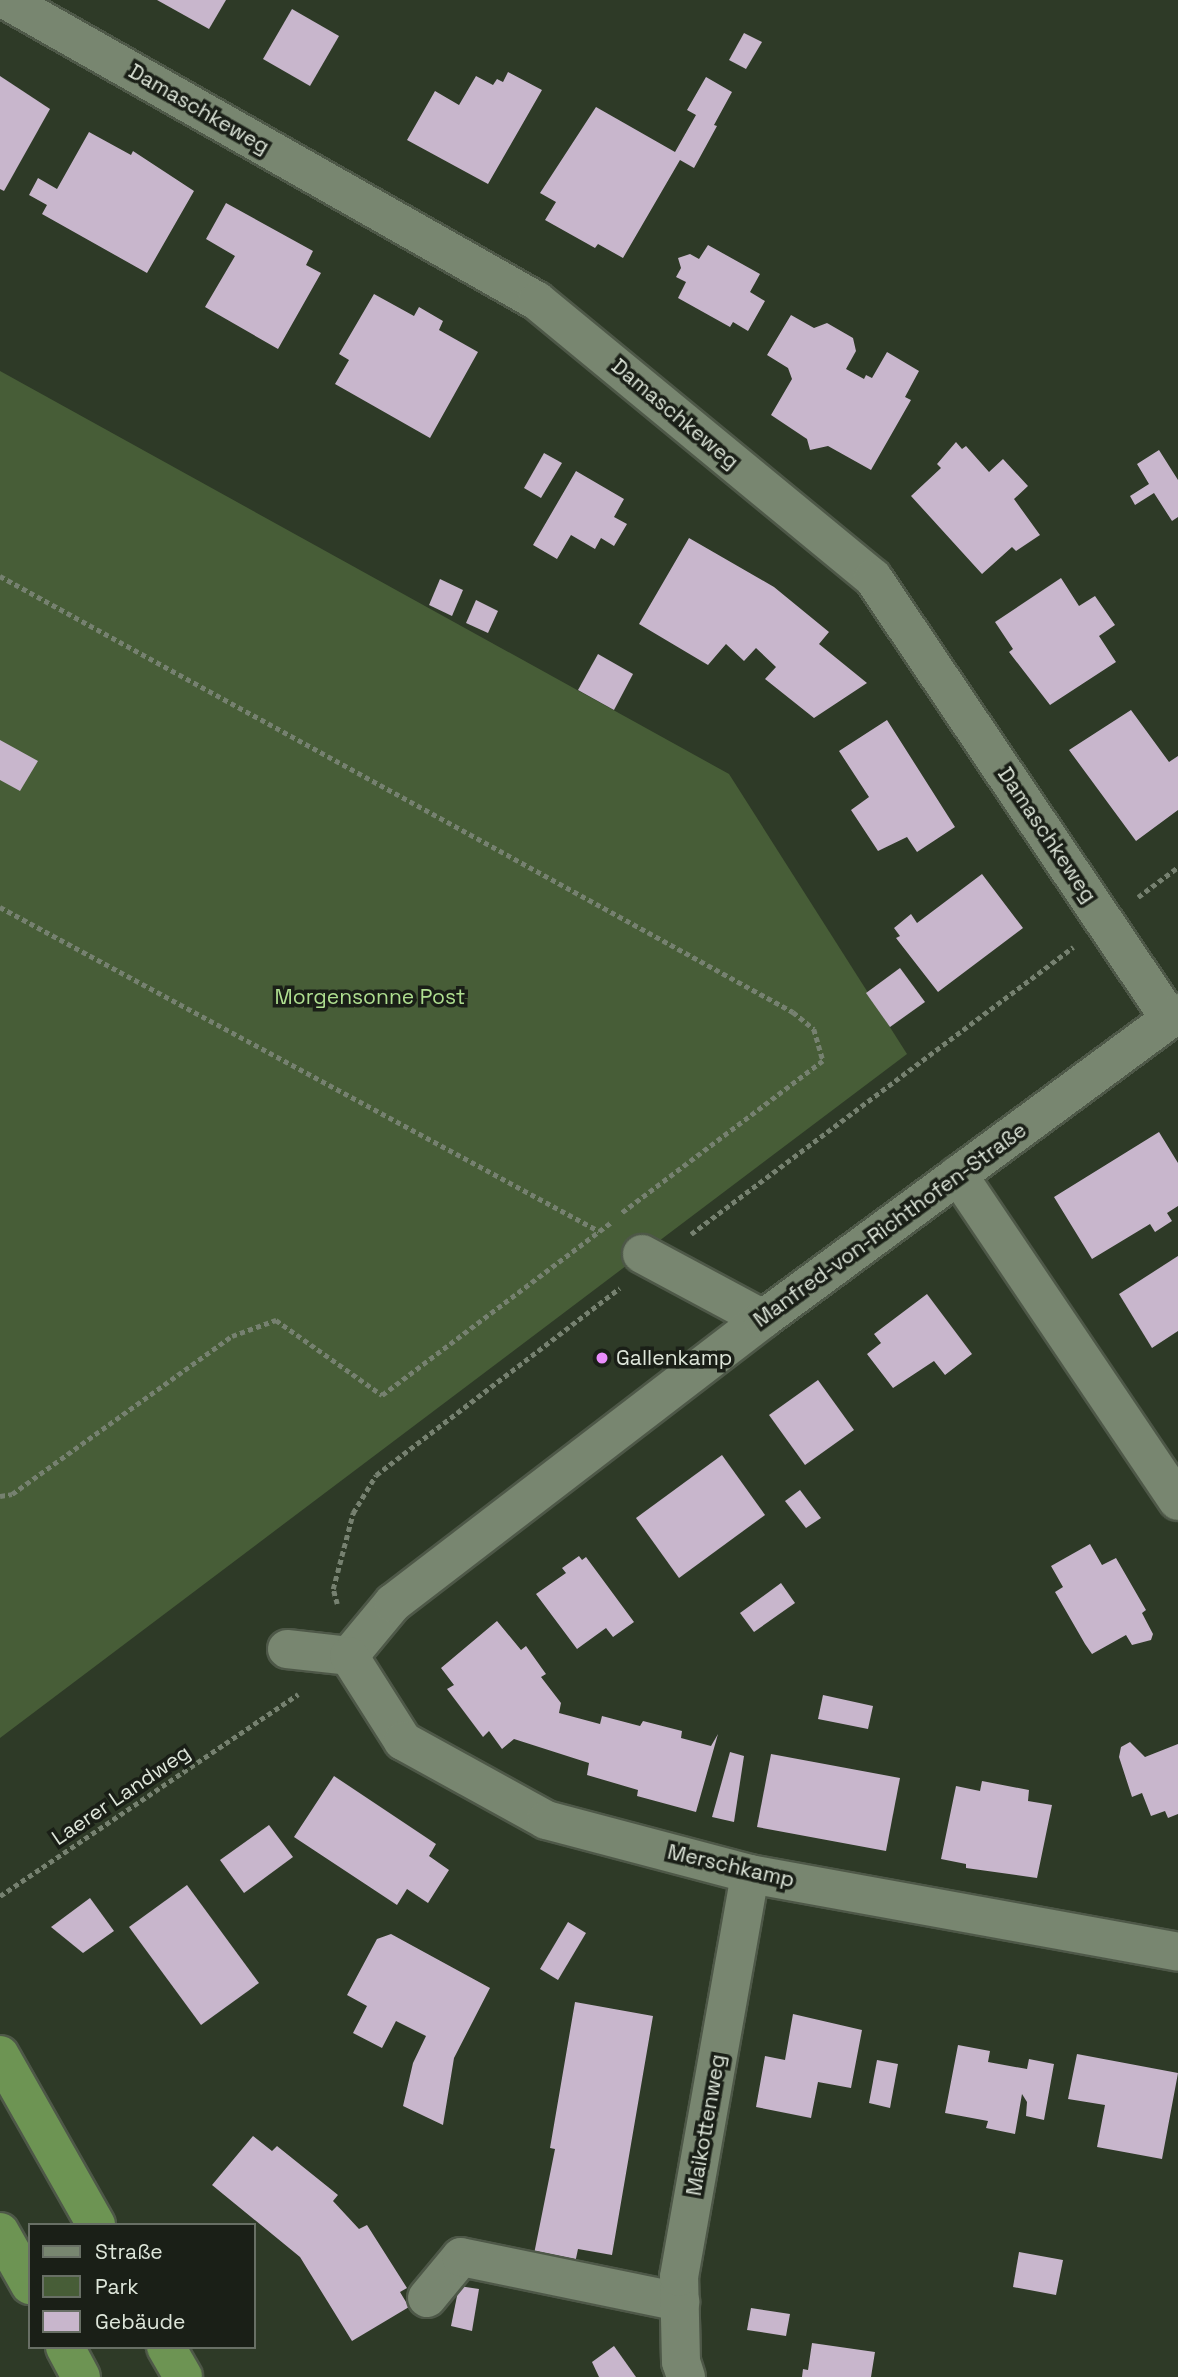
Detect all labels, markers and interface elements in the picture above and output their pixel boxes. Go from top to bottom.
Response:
street label: Damaschkeweg [124,59,274,159]
street label: Damaschkeweg [606,354,744,474]
street label: Damaschkeweg [992,762,1102,908]
park label: Morgensonne Post [275,984,465,1010]
street label: Manfred-von-Richthofen-Straße [749,1117,1031,1333]
place label: Gallenkamp [616,1345,732,1371]
marker: Gallenkamp [594,1350,610,1366]
street label: Laerer Landweg [47,1739,195,1851]
street label: Merschkamp [665,1839,797,1893]
street label: Maikottenweg [681,2052,731,2198]
legend [28,2223,256,2349]
text: Straße [95,2238,163,2265]
text: Park [95,2273,139,2300]
text: Gebäude [95,2308,185,2335]

